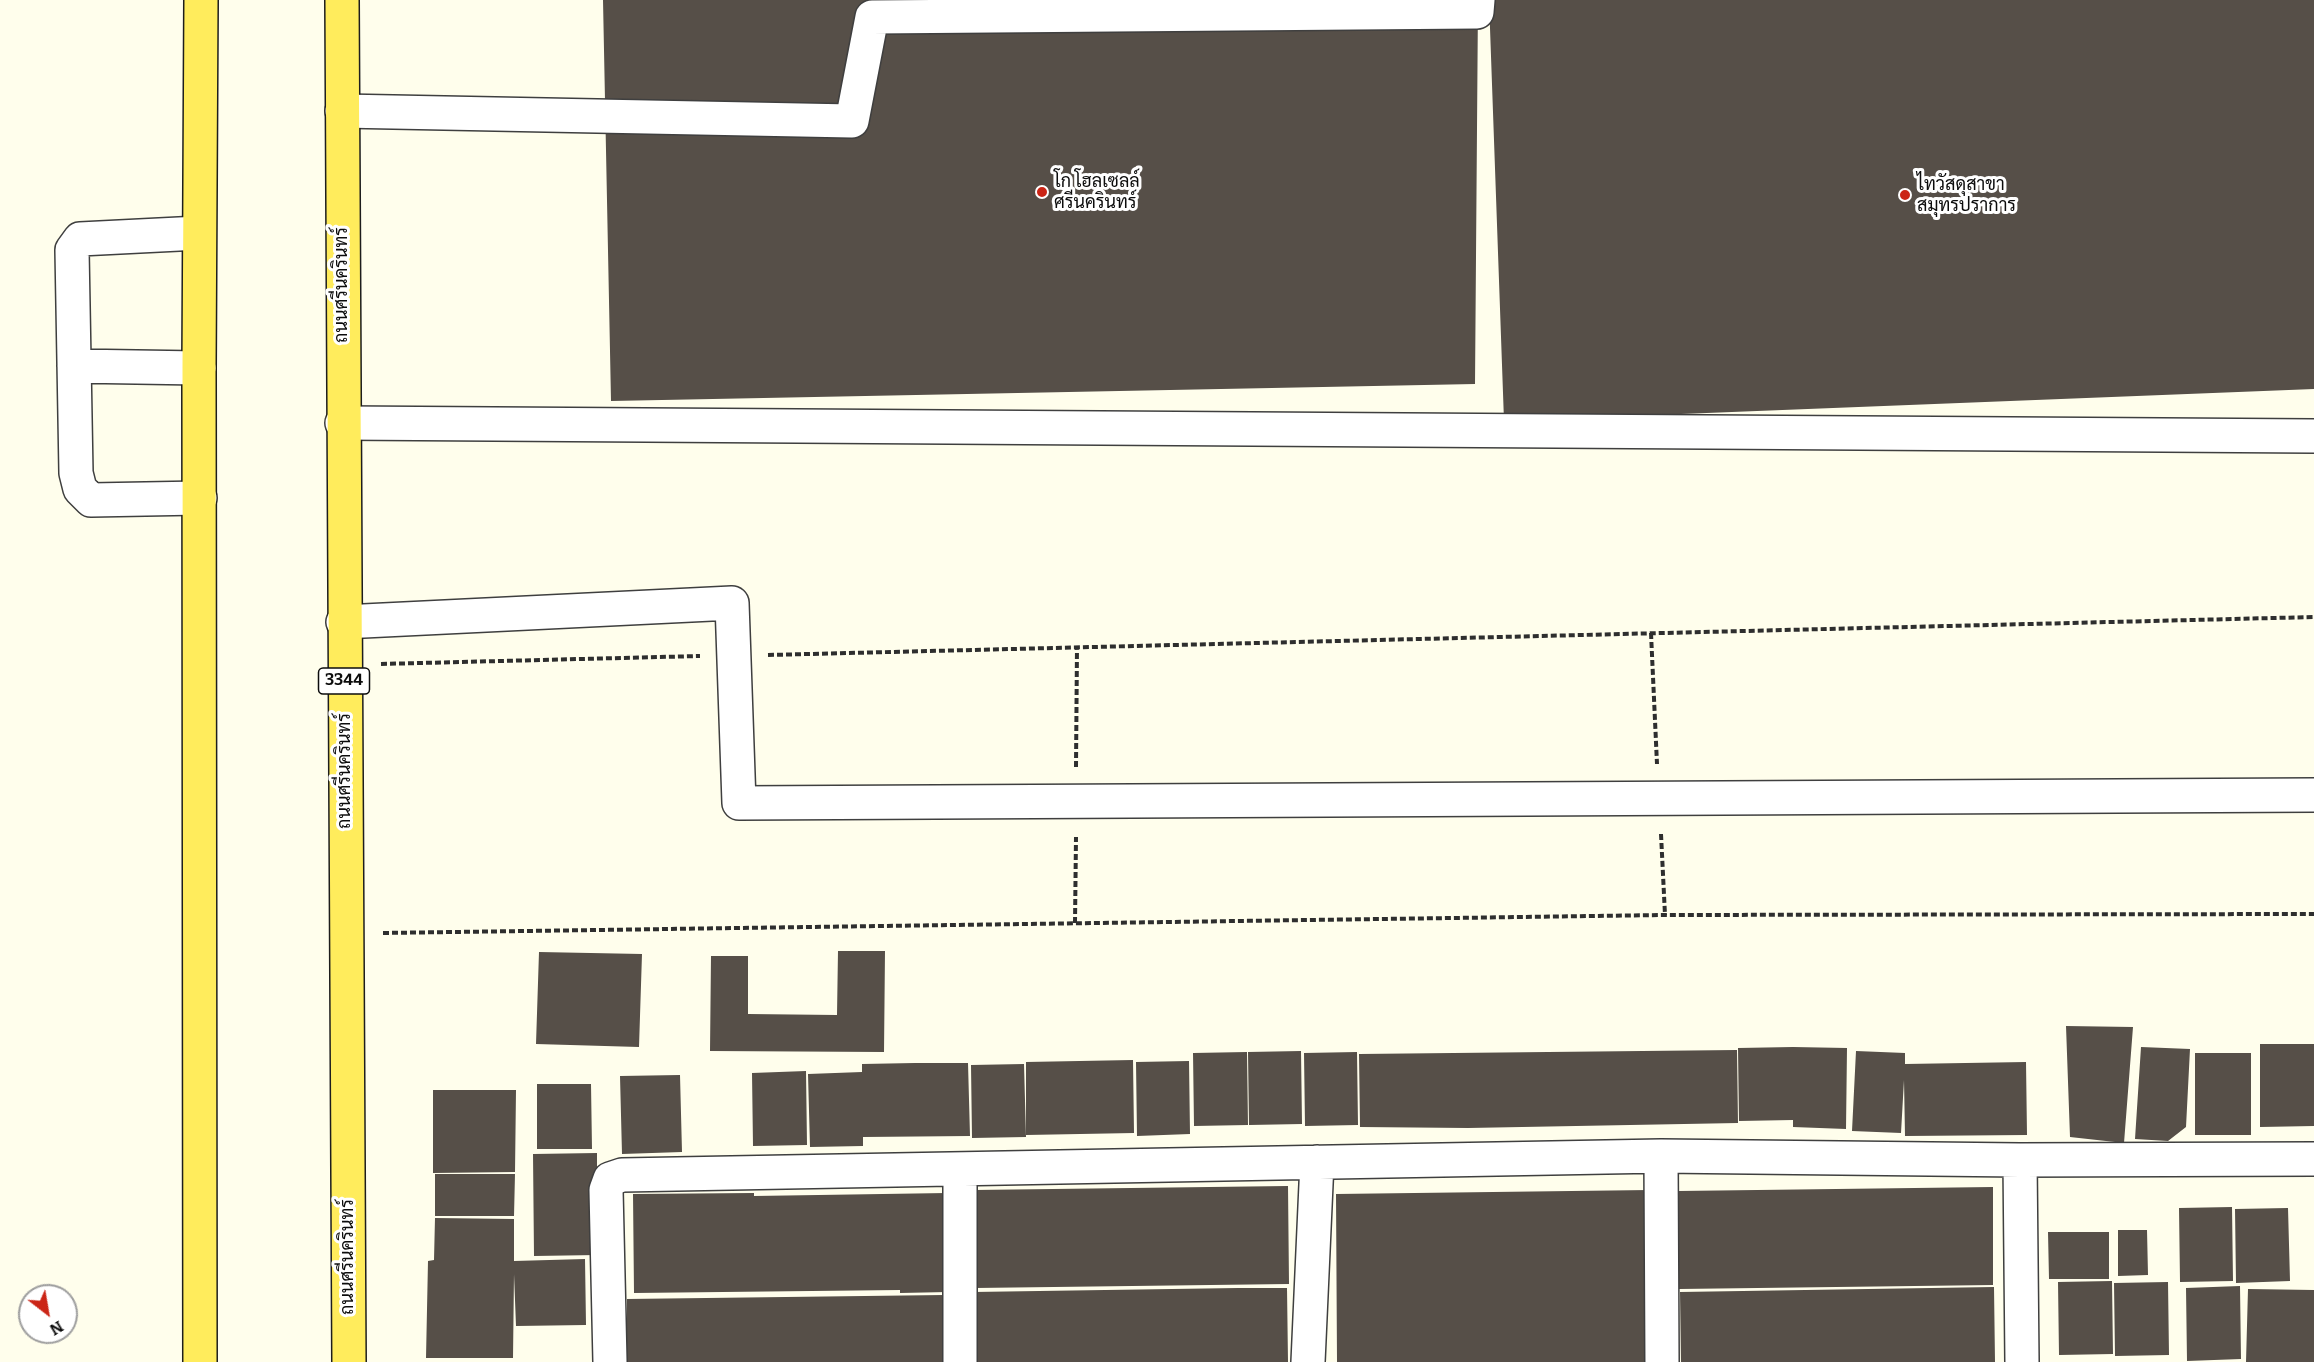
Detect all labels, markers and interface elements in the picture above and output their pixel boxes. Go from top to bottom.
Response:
place label: โก โฮลเซลล์ ศรีนครินทร์ [1054,171,1140,213]
place label: ไทวัสดุสาขา สมุทรปราการ [1917,174,2016,216]
marker: โก โฮลเซลล์ ศรีนครินทร์ [1035,185,1049,199]
marker: ไทวัสดุสาขา สมุทรปราการ [1898,188,1912,202]
street label: ถนนศรีนครินทร์ [331,227,353,343]
road number: 3344 [318,668,370,694]
street label: ถนนศรีนครินทร์ [334,713,356,829]
street label: ถนนศรีนครินทร์ [337,1199,359,1315]
north arrow [18,1284,78,1344]
text: N [46,1317,67,1339]

